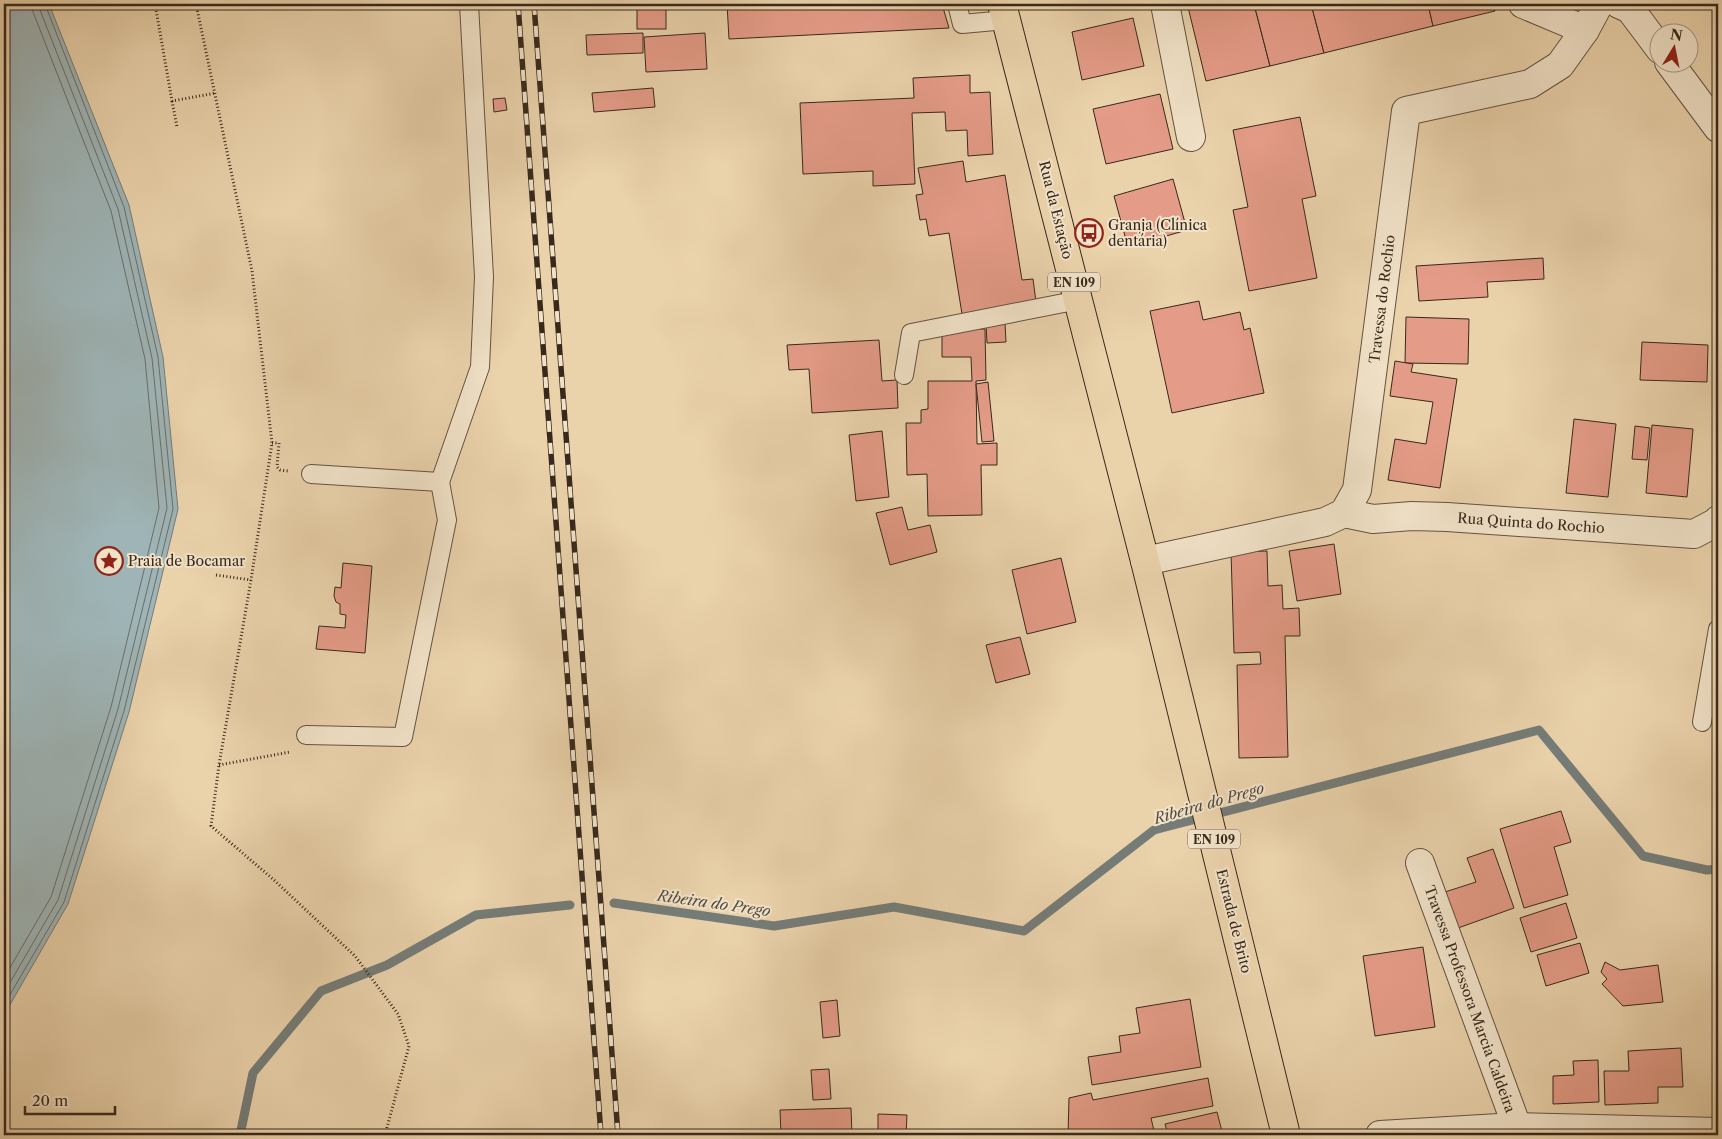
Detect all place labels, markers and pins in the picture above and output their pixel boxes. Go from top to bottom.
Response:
place label: Granja (Clínica dentária) [1108,216,1208,250]
bus stop icon: Granja (Clínica dentária) [1074,218,1104,248]
place icon: Praia de Bocamar [94,546,124,576]
place label: Praia de Bocamar [128,552,245,570]

